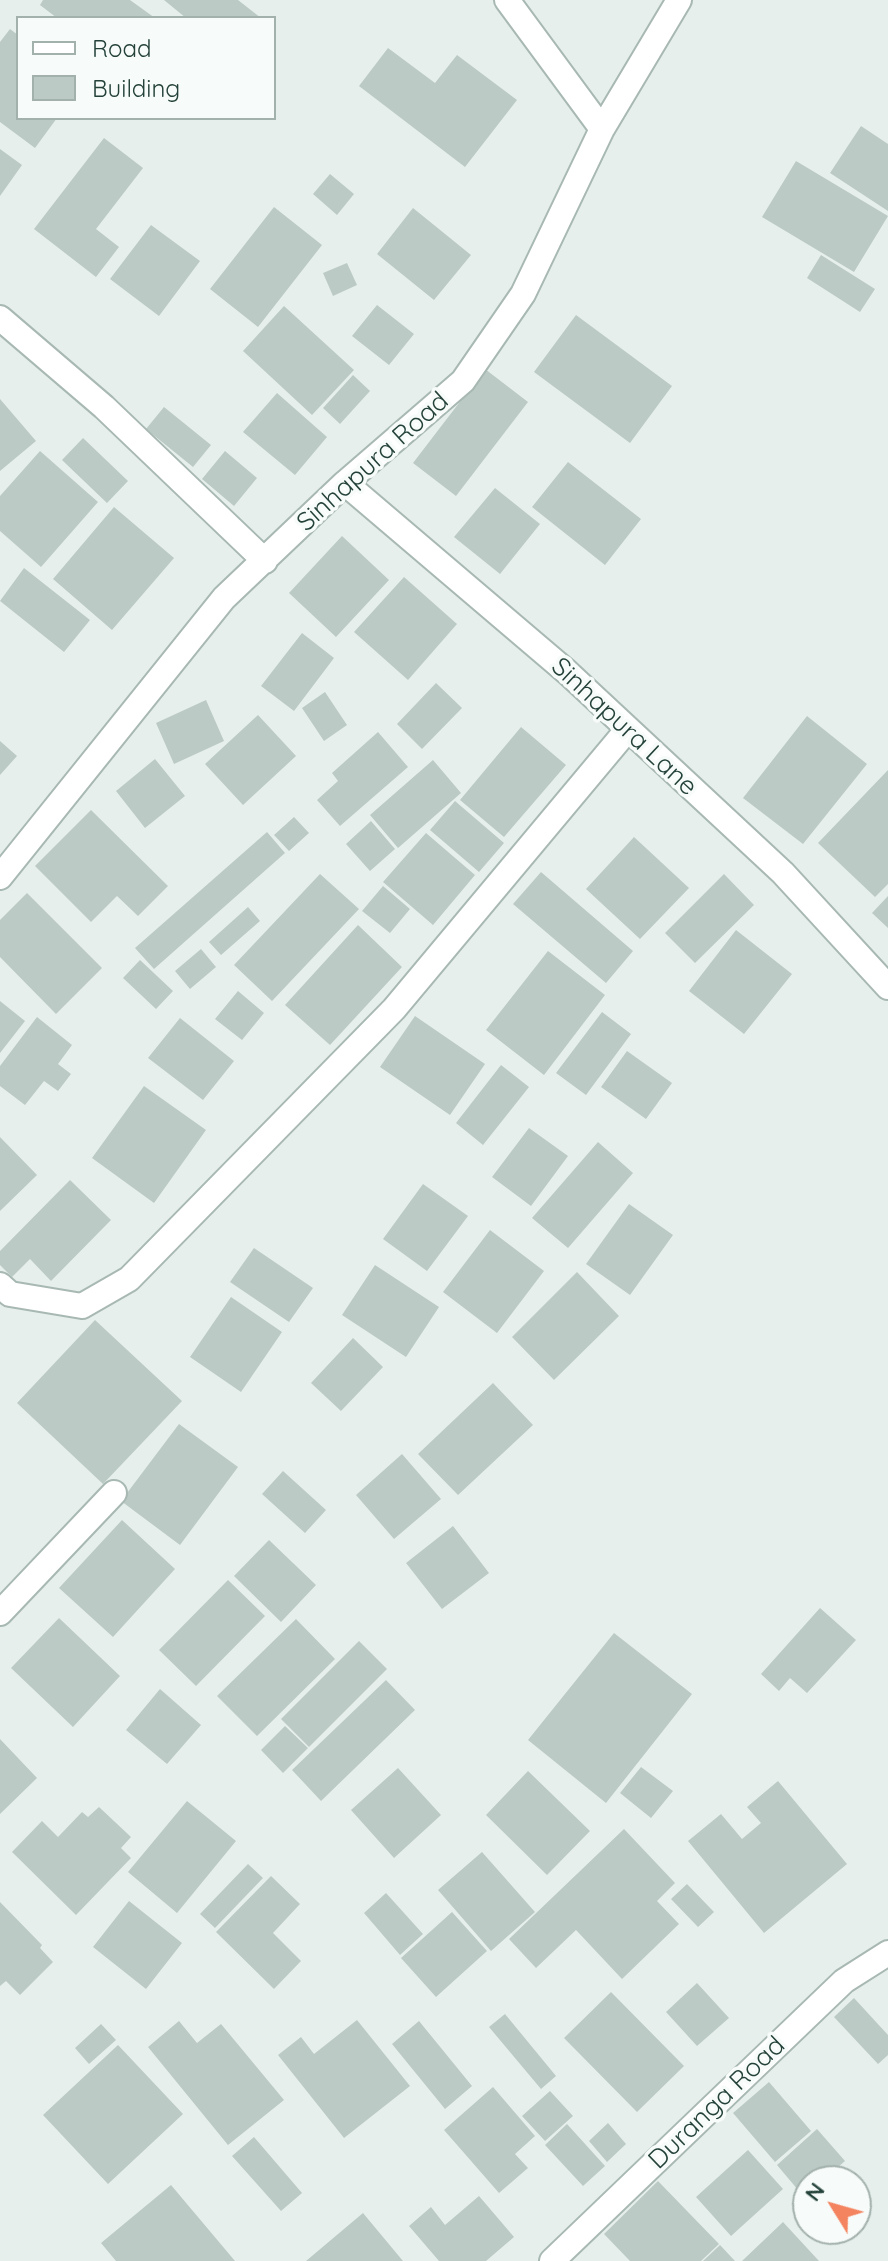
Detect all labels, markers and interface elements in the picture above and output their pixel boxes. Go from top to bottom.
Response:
legend [16,16,276,120]
text: Road [92,33,152,63]
text: Building [92,73,180,103]
street label: Sinhapura Road [291,386,455,538]
street label: Sinhapura Lane [545,651,703,803]
street label: Duranga Road [642,2030,792,2176]
north arrow [792,2165,872,2245]
text: N [798,2177,830,2207]

